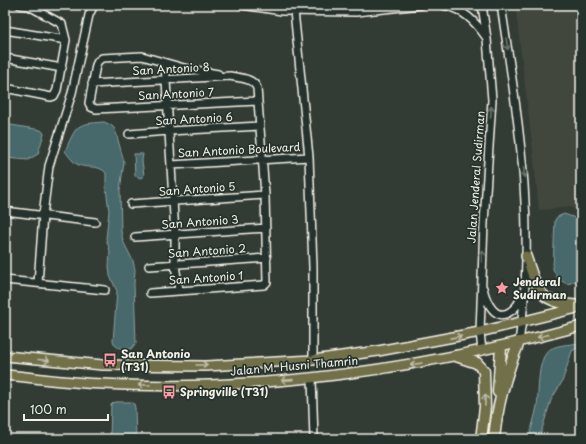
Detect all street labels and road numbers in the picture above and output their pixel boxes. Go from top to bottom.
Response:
street label: San Antonio 8 [132,58,210,79]
street label: San Antonio 7 [138,83,214,104]
street label: San Antonio 6 [155,108,233,129]
street label: Jalan Jenderal Sudirman [462,110,489,244]
street label: San Antonio Boulevard [177,138,301,161]
street label: San Antonio 5 [158,177,236,200]
street label: San Antonio 3 [161,210,239,233]
street label: San Antonio 2 [167,239,247,262]
street label: San Antonio 1 [168,266,244,289]
street label: Jalan M. Husni Thamrin [229,351,359,380]

